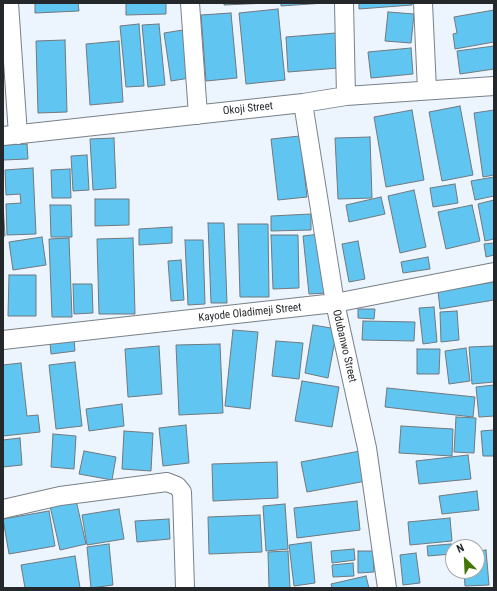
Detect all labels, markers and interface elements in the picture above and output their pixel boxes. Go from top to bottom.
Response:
street label: Okoji Street [222,100,274,118]
street label: Kayode Oladimeji Street [198,301,302,325]
street label: Odubanwo Street [329,308,359,384]
north arrow [445,539,485,579]
text: N [455,541,466,556]

